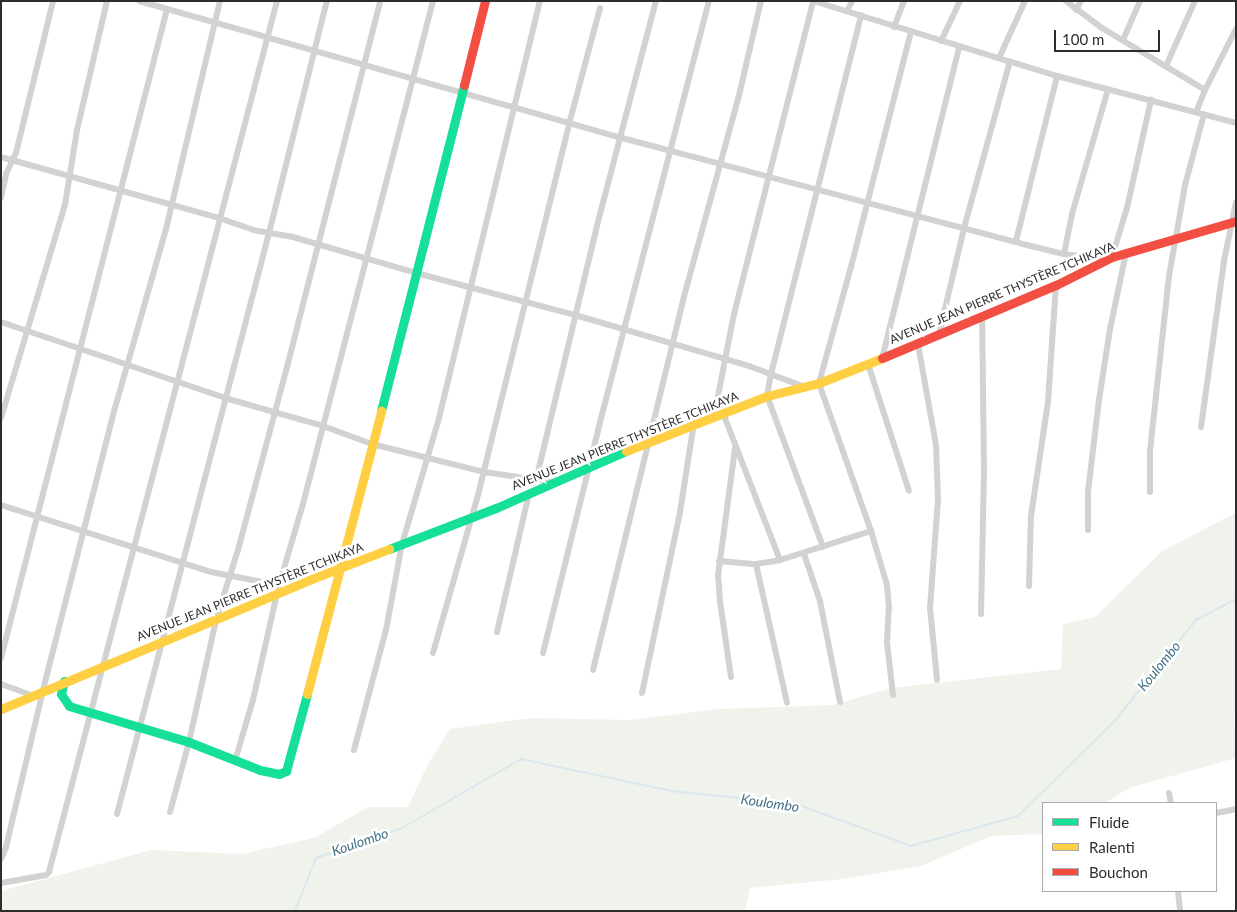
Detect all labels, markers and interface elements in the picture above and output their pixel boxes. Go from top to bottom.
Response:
scale bar [1057,20,1163,52]
text: 100 m [1062,30,1104,48]
street label: AVENUE JEAN PIERRE THYSTÈRE TCHIKAYA [887,239,1117,347]
street label: AVENUE JEAN PIERRE THYSTÈRE TCHIKAYA [509,389,741,493]
street label: AVENUE JEAN PIERRE THYSTÈRE TCHIKAYA [134,540,366,644]
water label: Koulombo [1134,638,1184,694]
water label: Koulombo [740,791,800,815]
legend [1042,802,1217,892]
text: Fluide [1089,813,1129,831]
water label: Koulombo [329,824,391,860]
text: Ralenti [1089,838,1135,856]
text: Bouchon [1089,863,1148,881]

